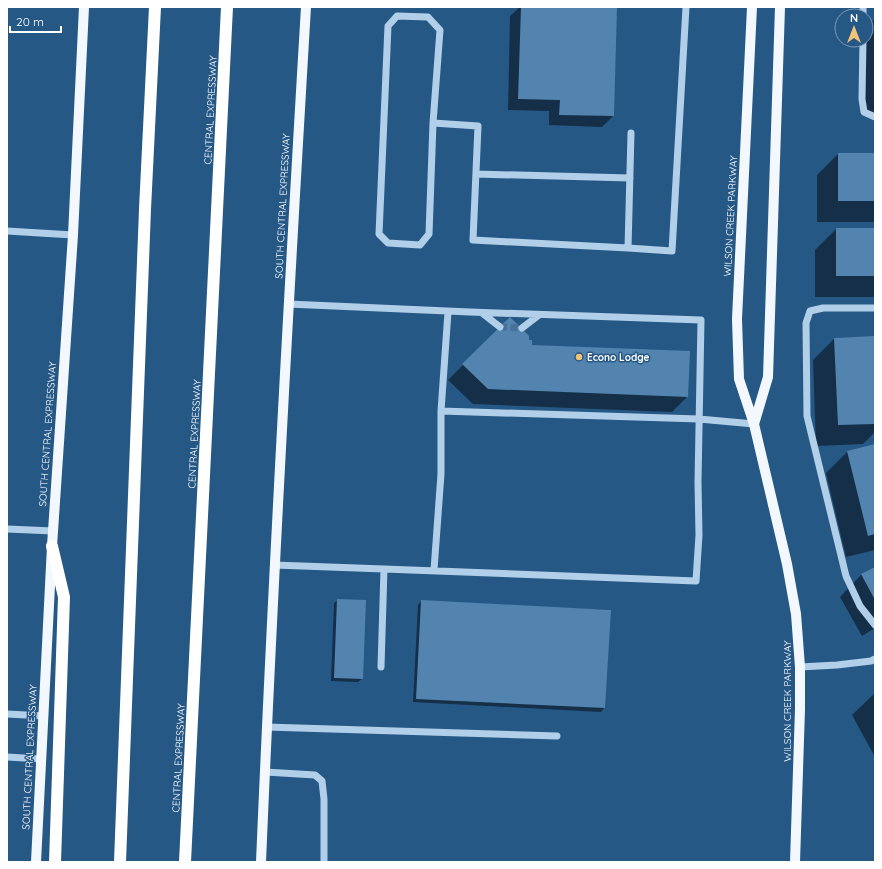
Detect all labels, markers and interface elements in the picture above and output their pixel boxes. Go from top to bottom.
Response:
scale bar [10,8,61,34]
north arrow [834,8,874,48]
text: N [850,11,858,25]
text: 20 m [16,14,44,29]
street label: CENTRAL EXPRESSWAY [201,55,220,165]
street label: SOUTH CENTRAL EXPRESSWAY [272,133,293,279]
street label: WILSON CREEK PARKWAY [721,155,740,277]
place label: Econo Lodge [587,351,649,364]
marker: Econo Lodge [574,352,584,362]
street label: SOUTH CENTRAL EXPRESSWAY [36,361,59,507]
street label: CENTRAL EXPRESSWAY [185,379,204,489]
street label: WILSON CREEK PARKWAY [781,640,794,762]
street label: SOUTH CENTRAL EXPRESSWAY [19,684,40,830]
street label: CENTRAL EXPRESSWAY [169,703,188,813]

